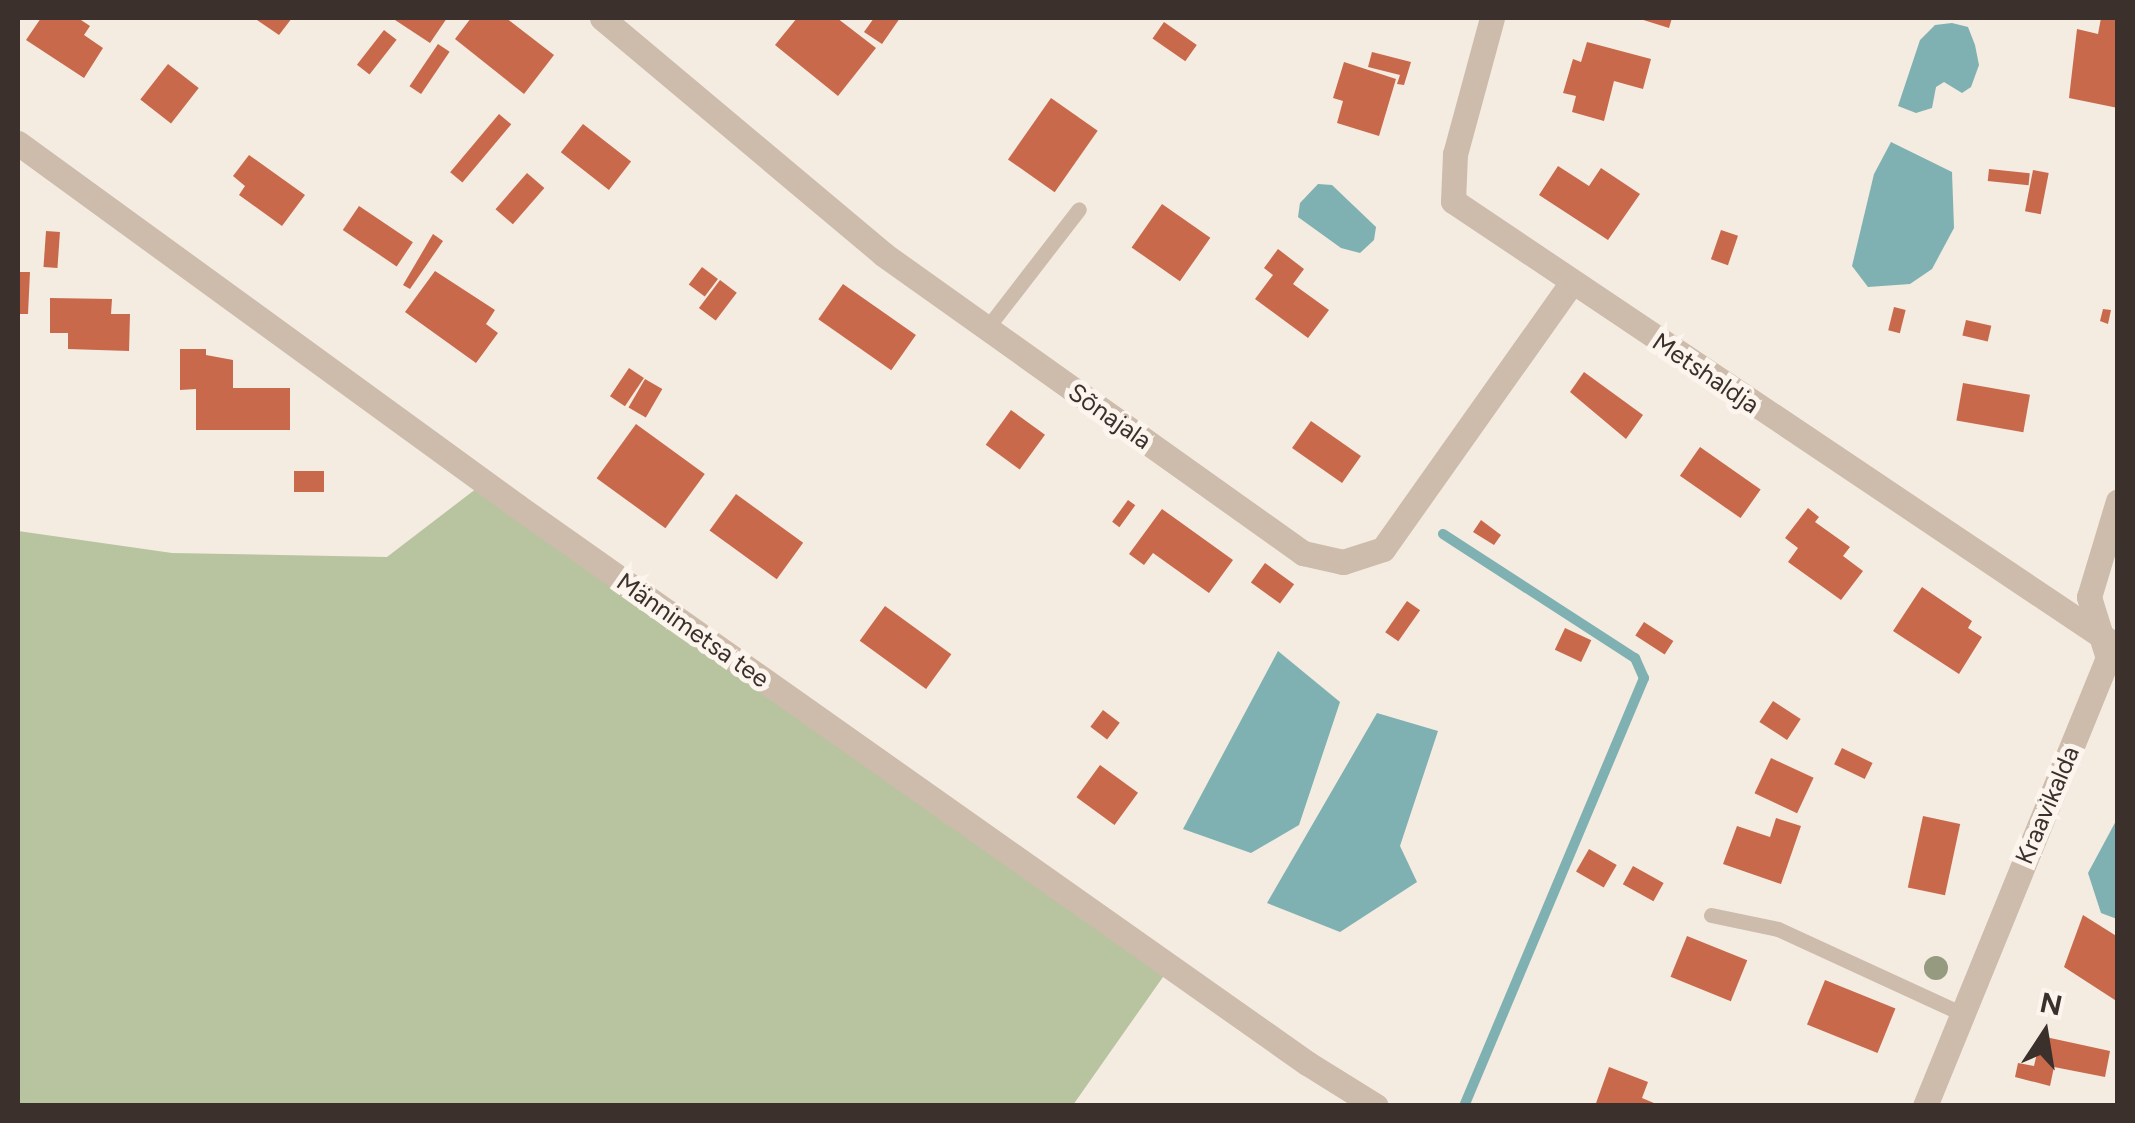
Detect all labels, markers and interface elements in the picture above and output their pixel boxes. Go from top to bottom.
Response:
street label: Metshaldja [1647,326,1765,420]
street label: Sõnajala [1063,377,1157,455]
street label: Männimetsa tee [611,566,775,694]
street label: Kraavikalda [2009,741,2085,869]
north arrow [1995,983,2095,1083]
text: N [2037,985,2065,1023]

